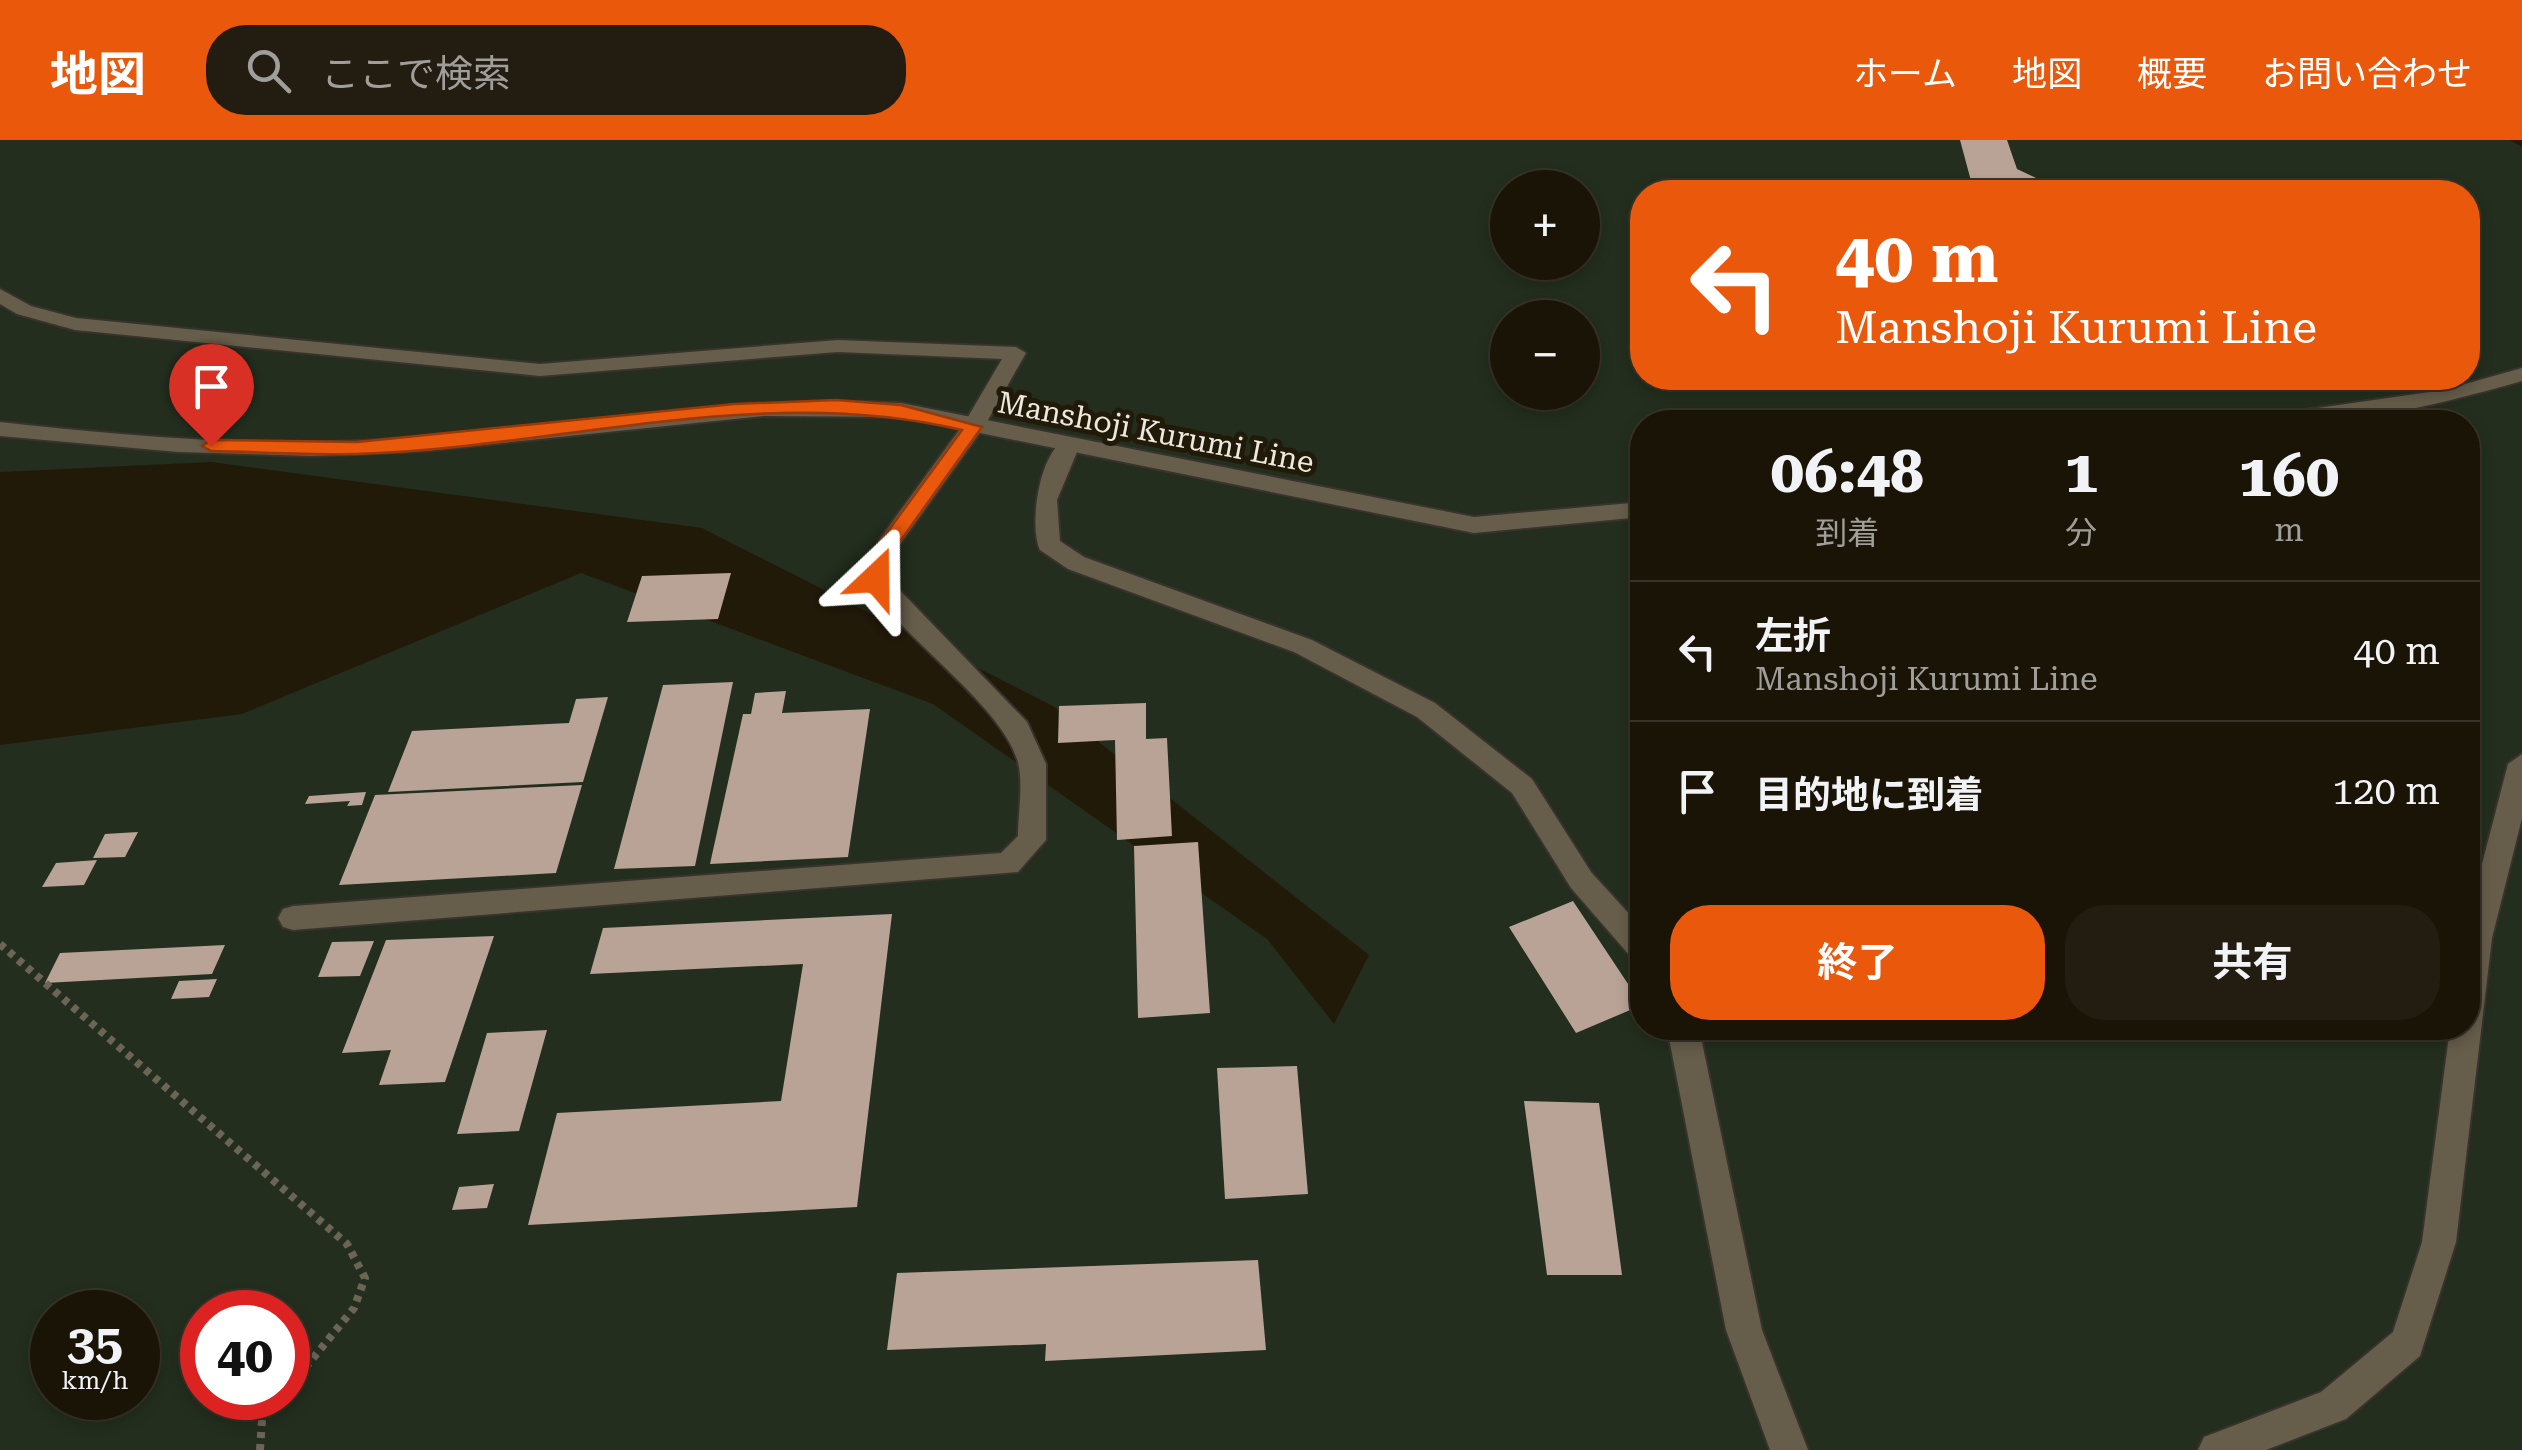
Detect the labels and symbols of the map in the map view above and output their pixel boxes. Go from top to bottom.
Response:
pin [169,344,254,447]
street label: Manshoji Kurumi Line [995,384,1317,480]
position arrow [824,526,928,630]
speed limit sign: 40 [180,1290,310,1420]

